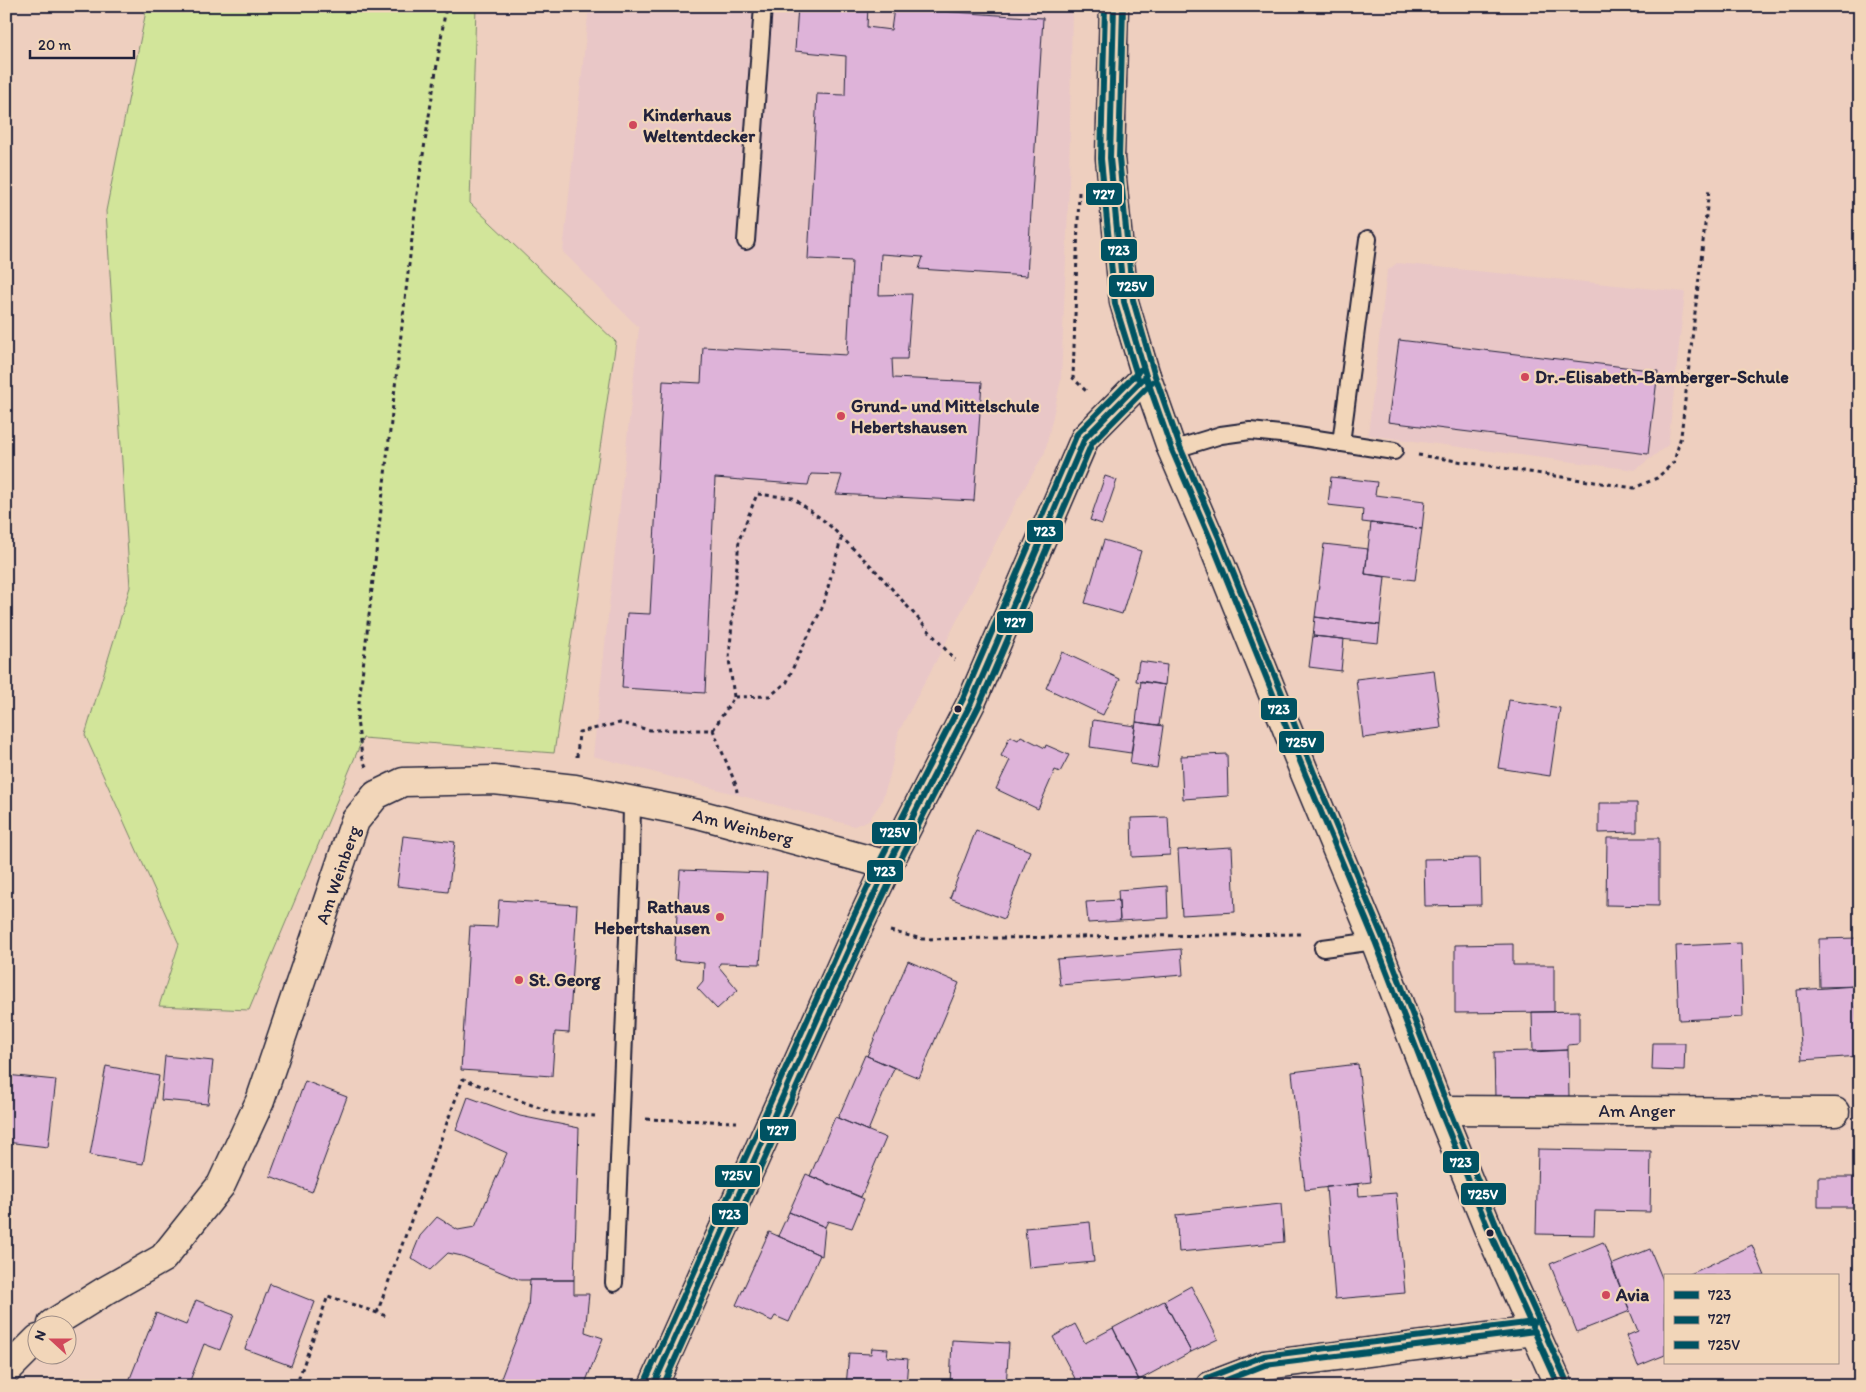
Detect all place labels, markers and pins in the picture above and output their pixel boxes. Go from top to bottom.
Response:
place label: Kinderhaus Weltentdecker [643,104,756,147]
marker: Kinderhaus Weltentdecker [627,119,639,131]
place label: Dr.-Elisabeth-Bamberger-Schule [1535,366,1789,388]
marker: Dr.-Elisabeth-Bamberger-Schule [1519,371,1531,383]
place label: Grund- und Mittelschule Hebertshausen [851,395,1040,438]
marker: Grund- und Mittelschule Hebertshausen [835,410,847,422]
unlabelled marker [953,704,963,714]
place label: Rathaus Hebertshausen [594,896,711,939]
marker: Rathaus Hebertshausen [714,911,726,923]
place label: St. Georg [529,969,601,991]
marker: St. Georg [513,974,525,986]
unlabelled marker [1485,1228,1495,1238]
place label: Avia [1615,1284,1649,1306]
marker: Avia [1600,1289,1612,1301]

